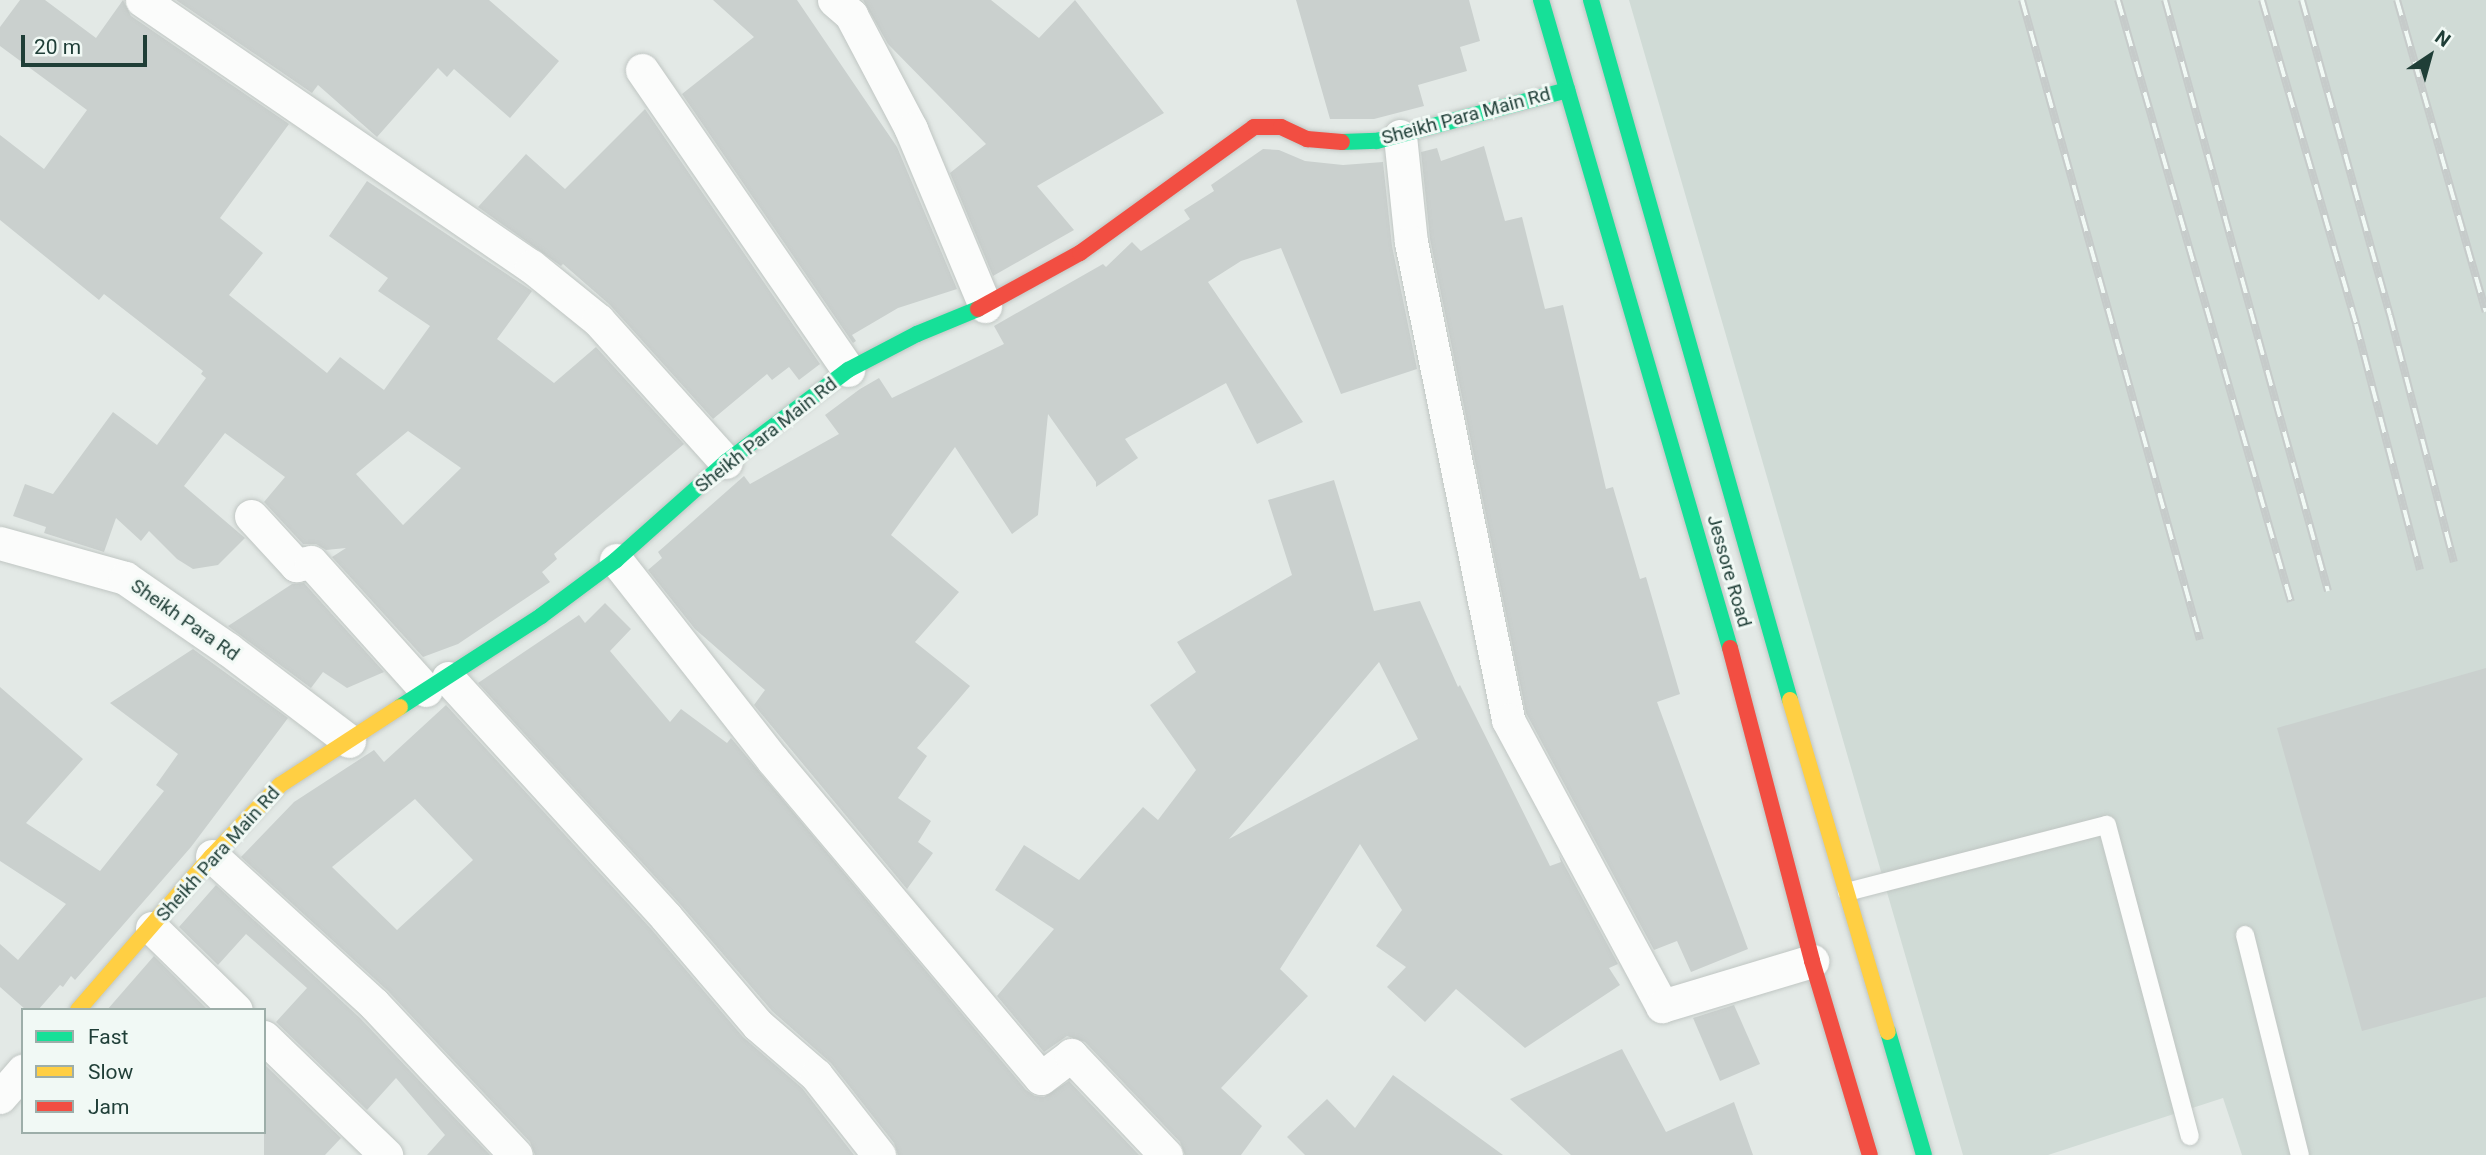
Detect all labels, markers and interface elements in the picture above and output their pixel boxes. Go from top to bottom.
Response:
scale bar [24,21,150,65]
north arrow [2395,21,2465,91]
text: N [2430,25,2455,52]
text: 20 m [34,35,81,59]
street label: Sheikh Para Main Rd [1379,83,1553,149]
street label: Sheikh Para Main Rd [691,373,841,497]
street label: Jessore Road [1702,512,1756,630]
street label: Sheikh Para Rd [126,574,244,666]
street label: Sheikh Para Main Rd [151,782,285,926]
legend [21,1008,266,1134]
text: Fast [88,1025,128,1049]
text: Slow [88,1060,133,1084]
text: Jam [88,1095,129,1119]

